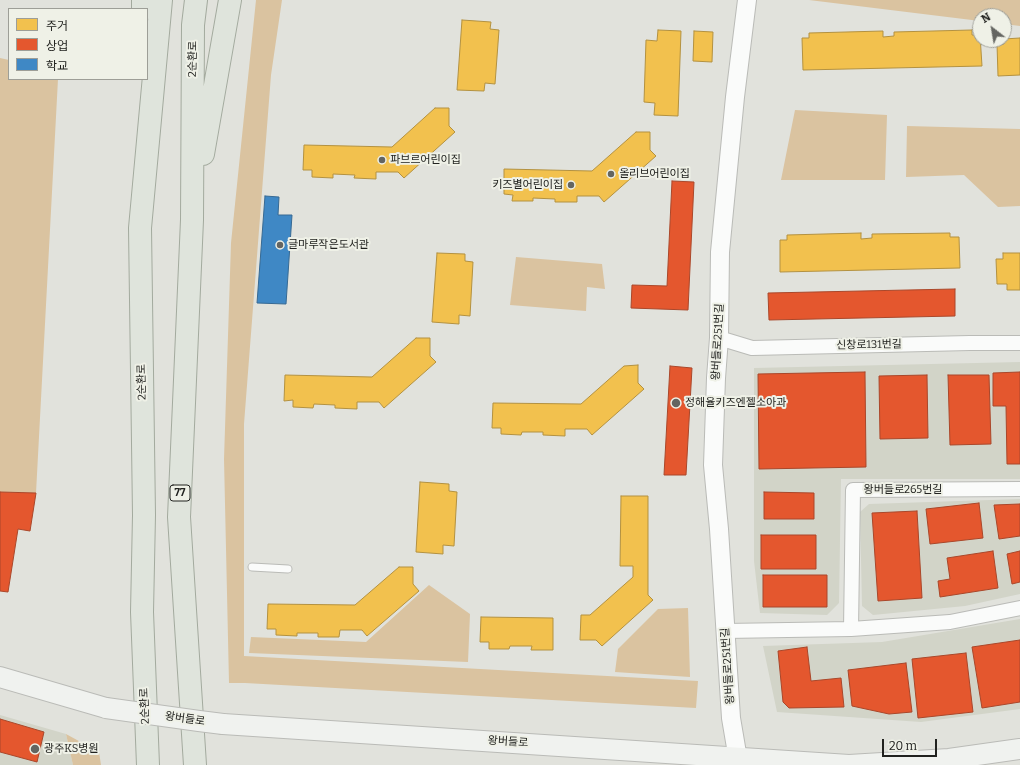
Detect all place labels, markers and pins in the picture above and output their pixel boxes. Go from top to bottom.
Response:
place label: 파브르어린이집 [390,153,461,167]
marker: 파브르어린이집 [377,155,387,165]
place label: 올리브어린이집 [619,167,690,181]
marker: 올리브어린이집 [606,169,616,179]
place label: 키즈별어린이집 [492,178,563,192]
marker: 키즈별어린이집 [566,180,576,190]
place label: 글마루작은도서관 [288,238,369,252]
marker: 글마루작은도서관 [275,240,285,250]
place label: 정해율키즈엔젤소아과 [685,396,786,410]
marker: 정해율키즈엔젤소아과 [670,397,682,409]
place label: 광주KS병원 [44,742,99,756]
marker: 광주KS병원 [29,743,41,755]

